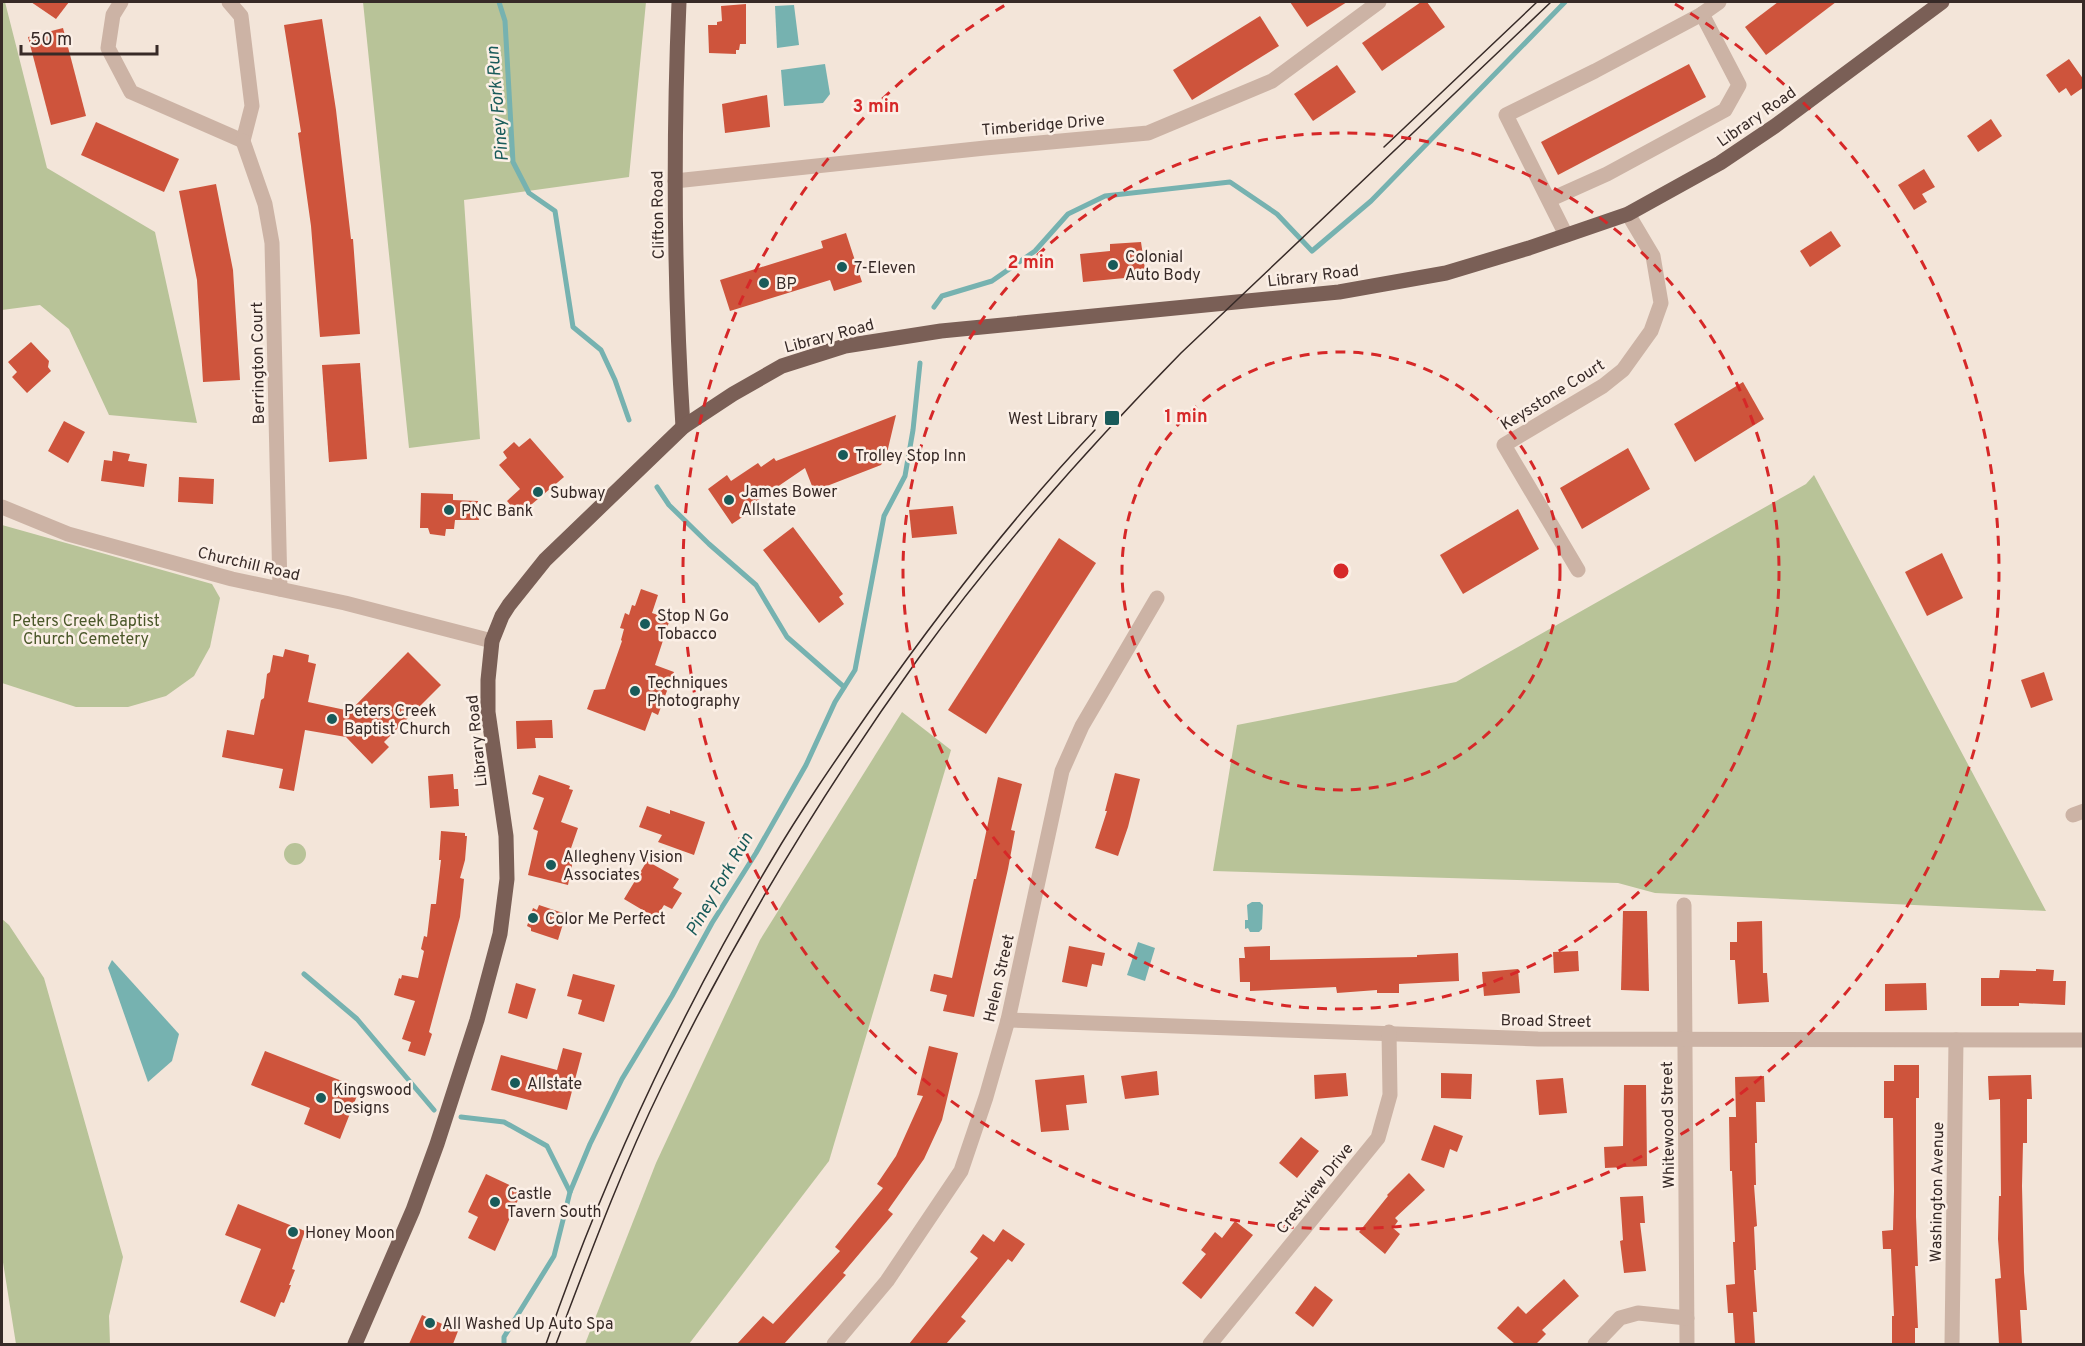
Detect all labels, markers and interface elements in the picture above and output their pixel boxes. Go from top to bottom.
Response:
scale bar [21,18,158,56]
text: 50 m [30,29,72,52]
water label: Piney Fork Run [482,45,515,163]
street label: Library Road [1714,83,1801,152]
text: 3 min [853,96,899,119]
street label: Timberidge Drive [981,111,1105,141]
street label: Clifton Road [648,170,670,259]
place label: Colonial Auto Body [1125,248,1201,286]
text: 2 min [1007,252,1055,275]
marker: Colonial Auto Body [1106,258,1120,272]
place label: 7-Eleven [854,259,916,279]
marker: 7-Eleven [835,260,849,274]
street label: Library Road [1266,261,1360,293]
place label: BP [776,275,797,295]
marker: BP [757,276,771,290]
street label: Berrington Court [248,302,270,424]
street label: Library Road [782,315,877,359]
street label: Keysstone Court [1497,356,1609,436]
text: 1 min [1164,406,1208,429]
marker: West Library [1103,409,1121,427]
place label: West Library [1008,410,1098,430]
place label: Trolley Stop Inn [855,447,966,467]
marker: Trolley Stop Inn [836,448,850,462]
place label: James Bower Allstate [741,483,838,521]
place label: Subway [550,484,606,504]
marker: Subway [531,485,545,499]
marker: James Bower Allstate [722,493,736,507]
place label: PNC Bank [461,502,533,522]
marker: PNC Bank [442,503,456,517]
street label: Churchill Road [195,543,302,586]
centre of rings [1331,561,1351,581]
place label: Stop N Go Tobacco [657,607,729,645]
park label: Peters Creek Baptist Church Cemetery [12,612,160,650]
marker: Stop N Go Tobacco [638,617,652,631]
place label: Techniques Photography [647,674,740,712]
marker: Techniques Photography [628,684,642,698]
street label: Library Road [463,694,493,788]
place label: Peters Creek Baptist Church [344,702,450,740]
marker: Peters Creek Baptist Church [325,712,339,726]
water label: Piney Fork Run [681,829,759,941]
place label: Allegheny Vision Associates [563,848,683,886]
marker: Allegheny Vision Associates [544,858,558,872]
place label: Color Me Perfect [545,910,666,930]
marker: Color Me Perfect [526,911,540,925]
street label: Helen Street [980,933,1020,1024]
street label: Broad Street [1500,1011,1592,1033]
street label: Whitewood Street [1658,1061,1680,1189]
place label: Allstate [527,1075,582,1095]
marker: Allstate [508,1076,522,1090]
place label: Kingswood Designs [333,1081,412,1119]
marker: Kingswood Designs [314,1091,328,1105]
street label: Washington Avenue [1927,1122,1949,1263]
street label: Crestview Drive [1273,1140,1358,1239]
place label: Castle Tavern South [507,1185,601,1223]
marker: Castle Tavern South [488,1195,502,1209]
place label: Honey Moon [305,1224,395,1244]
marker: Honey Moon [286,1225,300,1239]
place label: All Washed Up Auto Spa [442,1315,613,1335]
marker: All Washed Up Auto Spa [423,1316,437,1330]

